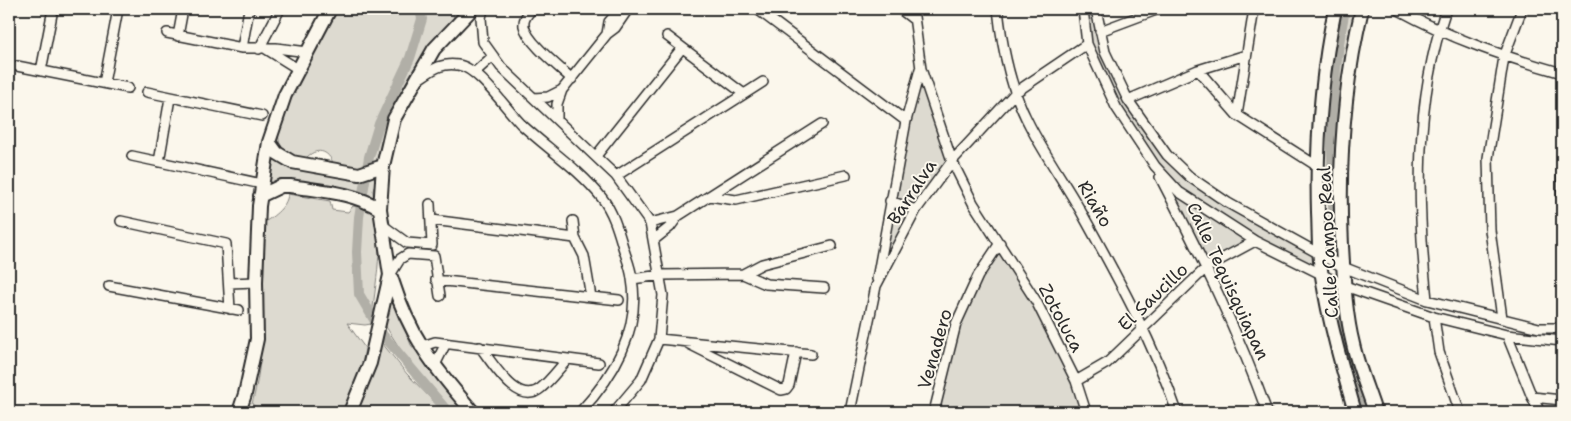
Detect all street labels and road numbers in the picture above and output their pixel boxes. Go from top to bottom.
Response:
street label: Barralva [882,155,942,229]
street label: Calle Campo Real [1312,165,1344,319]
street label: Riaño [1072,176,1118,232]
street label: Calle Tequisquiapan [1181,198,1275,364]
street label: El Saucillo [1113,258,1193,336]
street label: Zotoluca [1033,280,1089,356]
street label: Venadero [912,306,958,392]

